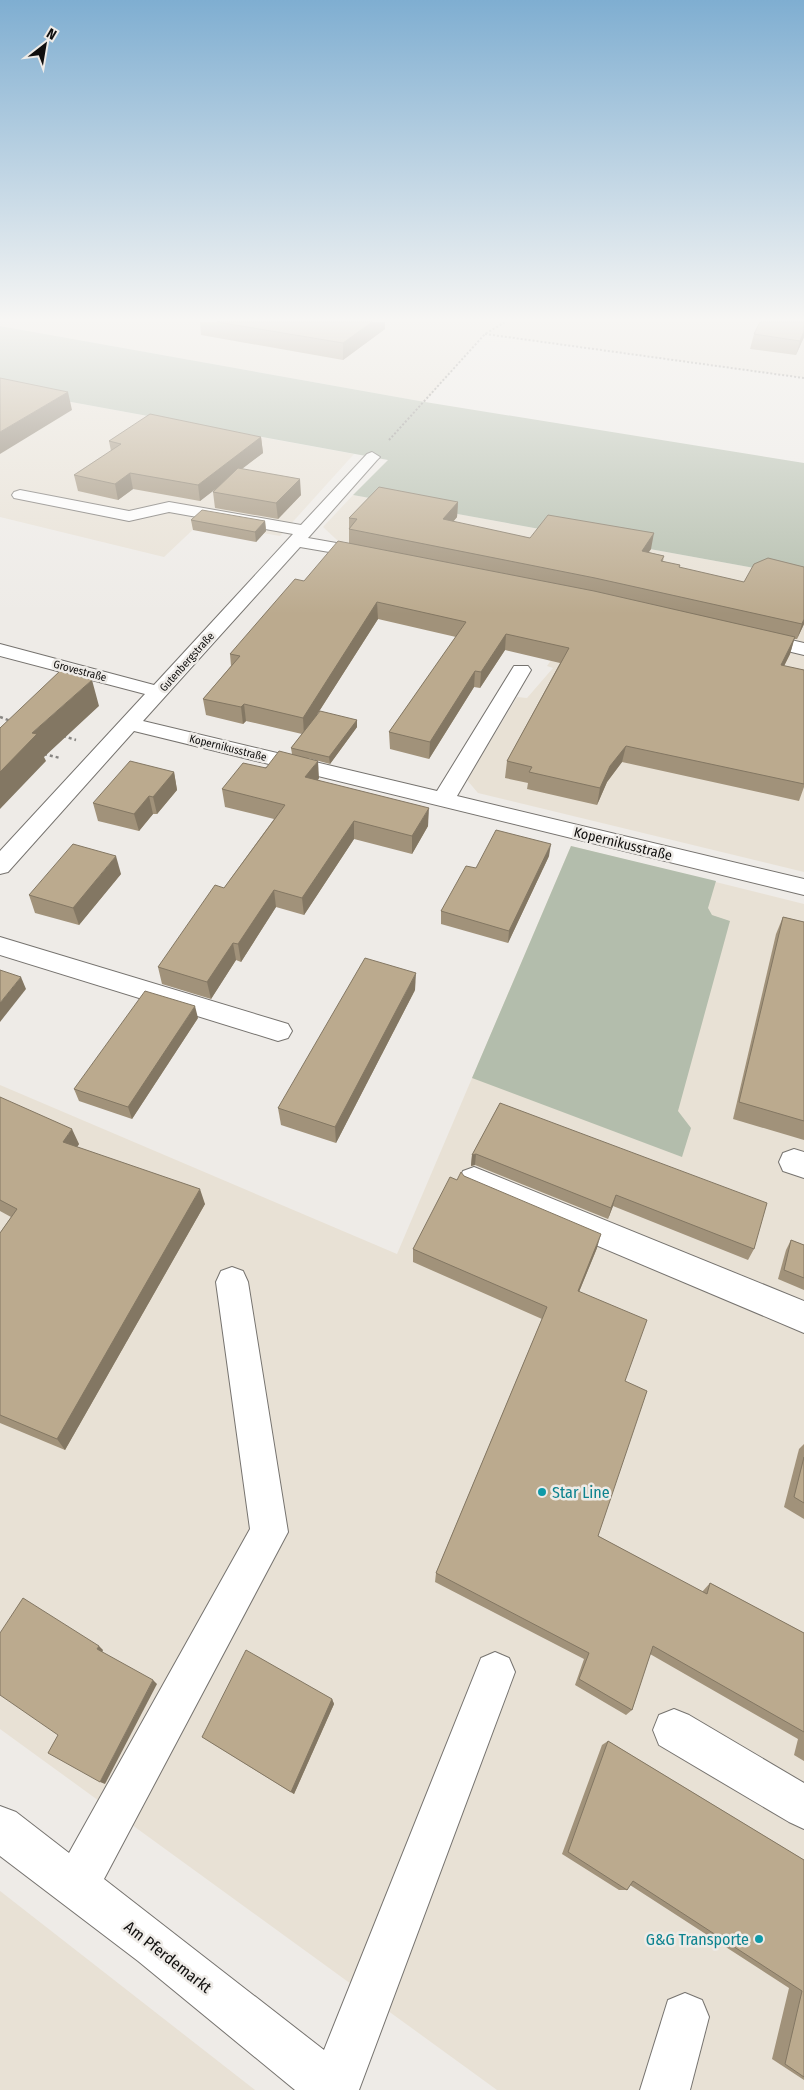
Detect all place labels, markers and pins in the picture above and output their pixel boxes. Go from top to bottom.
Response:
place label: Star Line [552,1483,610,1502]
marker: Star Line [536,1486,548,1498]
place label: G&G Transporte [646,1930,749,1949]
marker: G&G Transporte [753,1933,765,1945]

